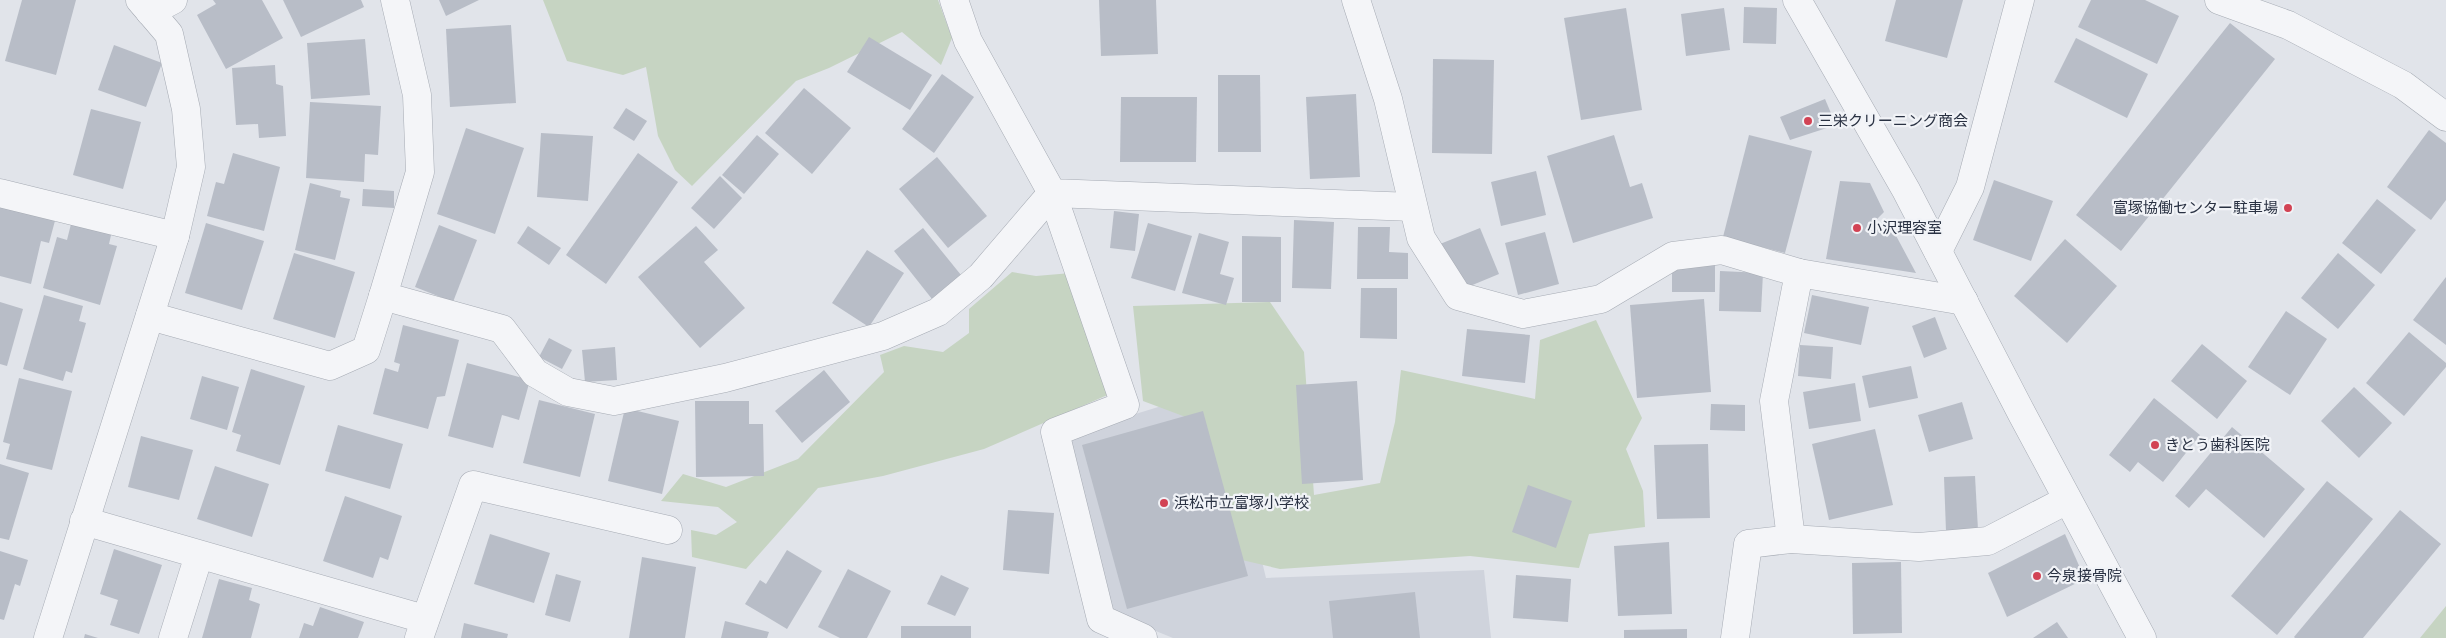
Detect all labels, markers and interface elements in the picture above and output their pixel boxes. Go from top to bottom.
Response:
place label: 三栄クリーニング商会 [1818,112,1968,130]
marker: 三栄クリーニング商会 [1802,115,1814,127]
place label: 富塚協働センター駐車場 [2113,199,2278,217]
marker: 富塚協働センター駐車場 [2282,202,2294,214]
place label: 小沢理容室 [1867,219,1942,237]
marker: 小沢理容室 [1851,222,1863,234]
place label: きとう歯科医院 [2165,436,2270,454]
marker: きとう歯科医院 [2149,439,2161,451]
place label: 浜松市立富塚小学校 [1174,494,1309,512]
marker: 浜松市立富塚小学校 [1158,497,1170,509]
place label: 今泉接骨院 [2047,567,2122,585]
marker: 今泉接骨院 [2031,570,2043,582]

